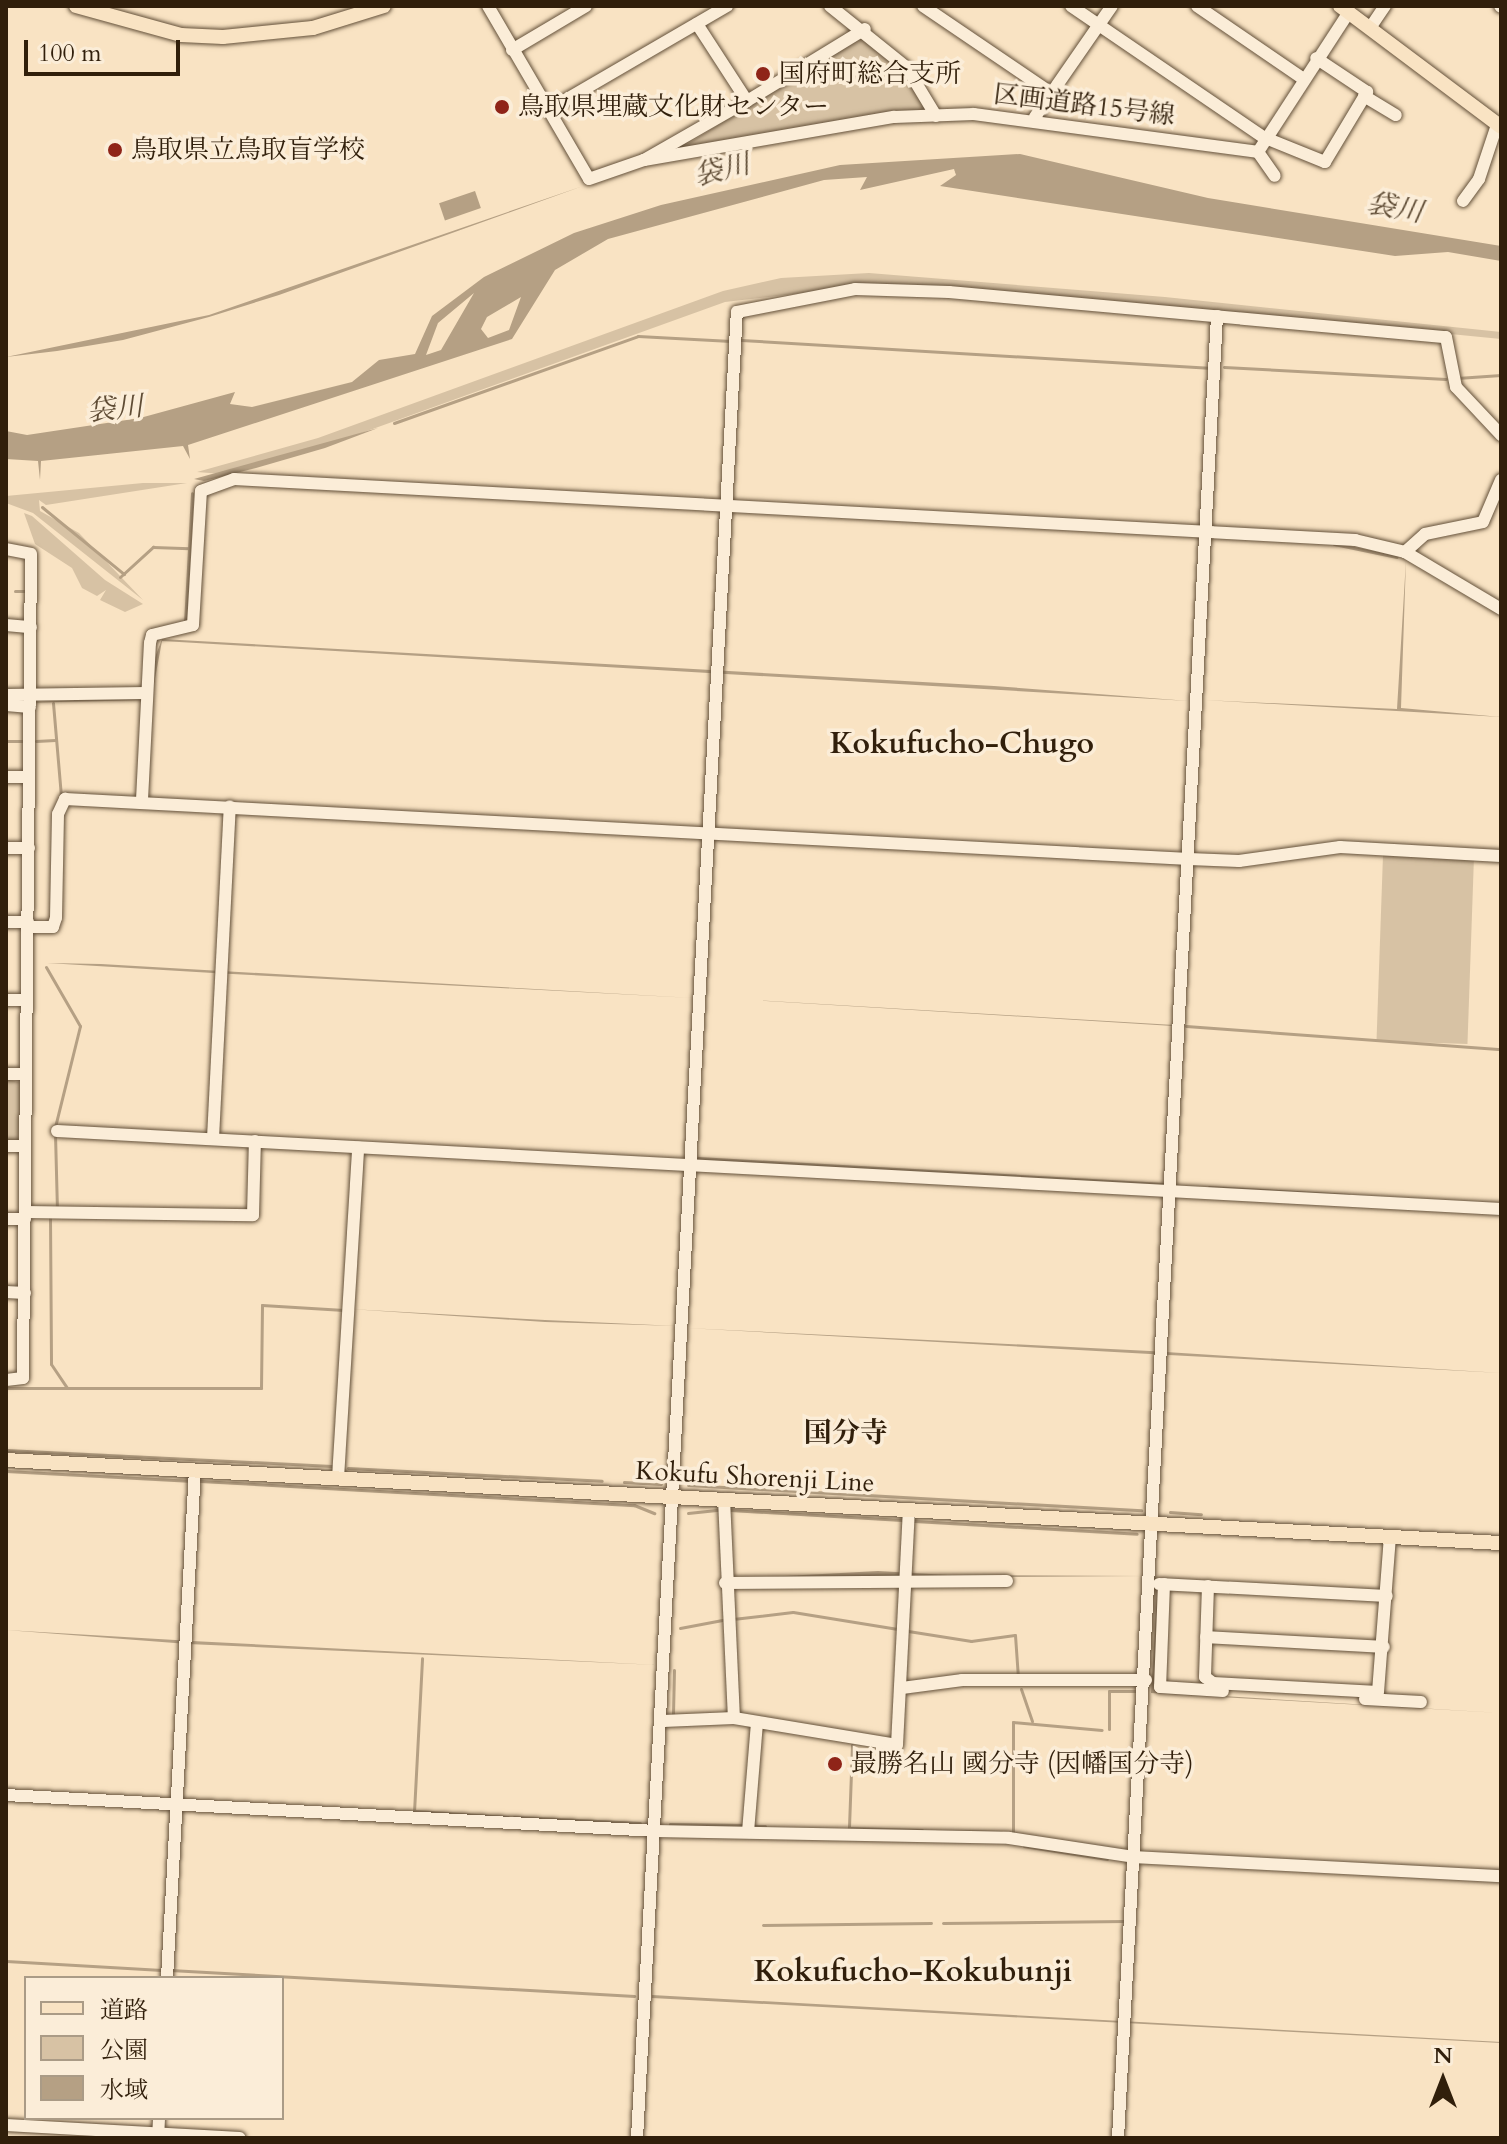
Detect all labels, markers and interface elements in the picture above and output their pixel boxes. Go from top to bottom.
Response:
scale bar [28,24,184,74]
text: 100 m [38,37,102,70]
place label: 国府町総合支所 [779,58,961,90]
marker: 国府町総合支所 [754,65,772,83]
street label: 区画道路15号線 [991,78,1177,132]
place label: 鳥取県埋蔵文化財センター [518,91,830,123]
marker: 鳥取県埋蔵文化財センター [493,98,511,116]
place label: 鳥取県立鳥取盲学校 [131,134,365,166]
marker: 鳥取県立鳥取盲学校 [106,141,124,159]
water label: 袋川 [691,147,753,193]
water label: 袋川 [1365,187,1425,229]
water label: 袋川 [85,389,145,429]
district label: Kokufucho-Chugo [830,726,1094,762]
district label: 国分寺 [804,1416,888,1450]
street label: Kokufu Shorenji Line [635,1455,875,1499]
place label: 最勝名山 國分寺 (因幡国分寺) [851,1748,1193,1780]
marker: 最勝名山 國分寺 (因幡国分寺) [826,1755,844,1773]
district label: Kokufucho-Kokubunji [754,1954,1072,1990]
legend [24,1976,284,2120]
text: 道路 [100,1994,148,2027]
text: 公園 [100,2034,148,2067]
north arrow [1403,2040,1483,2120]
text: N [1433,2041,1453,2071]
text: 水域 [100,2074,148,2107]

